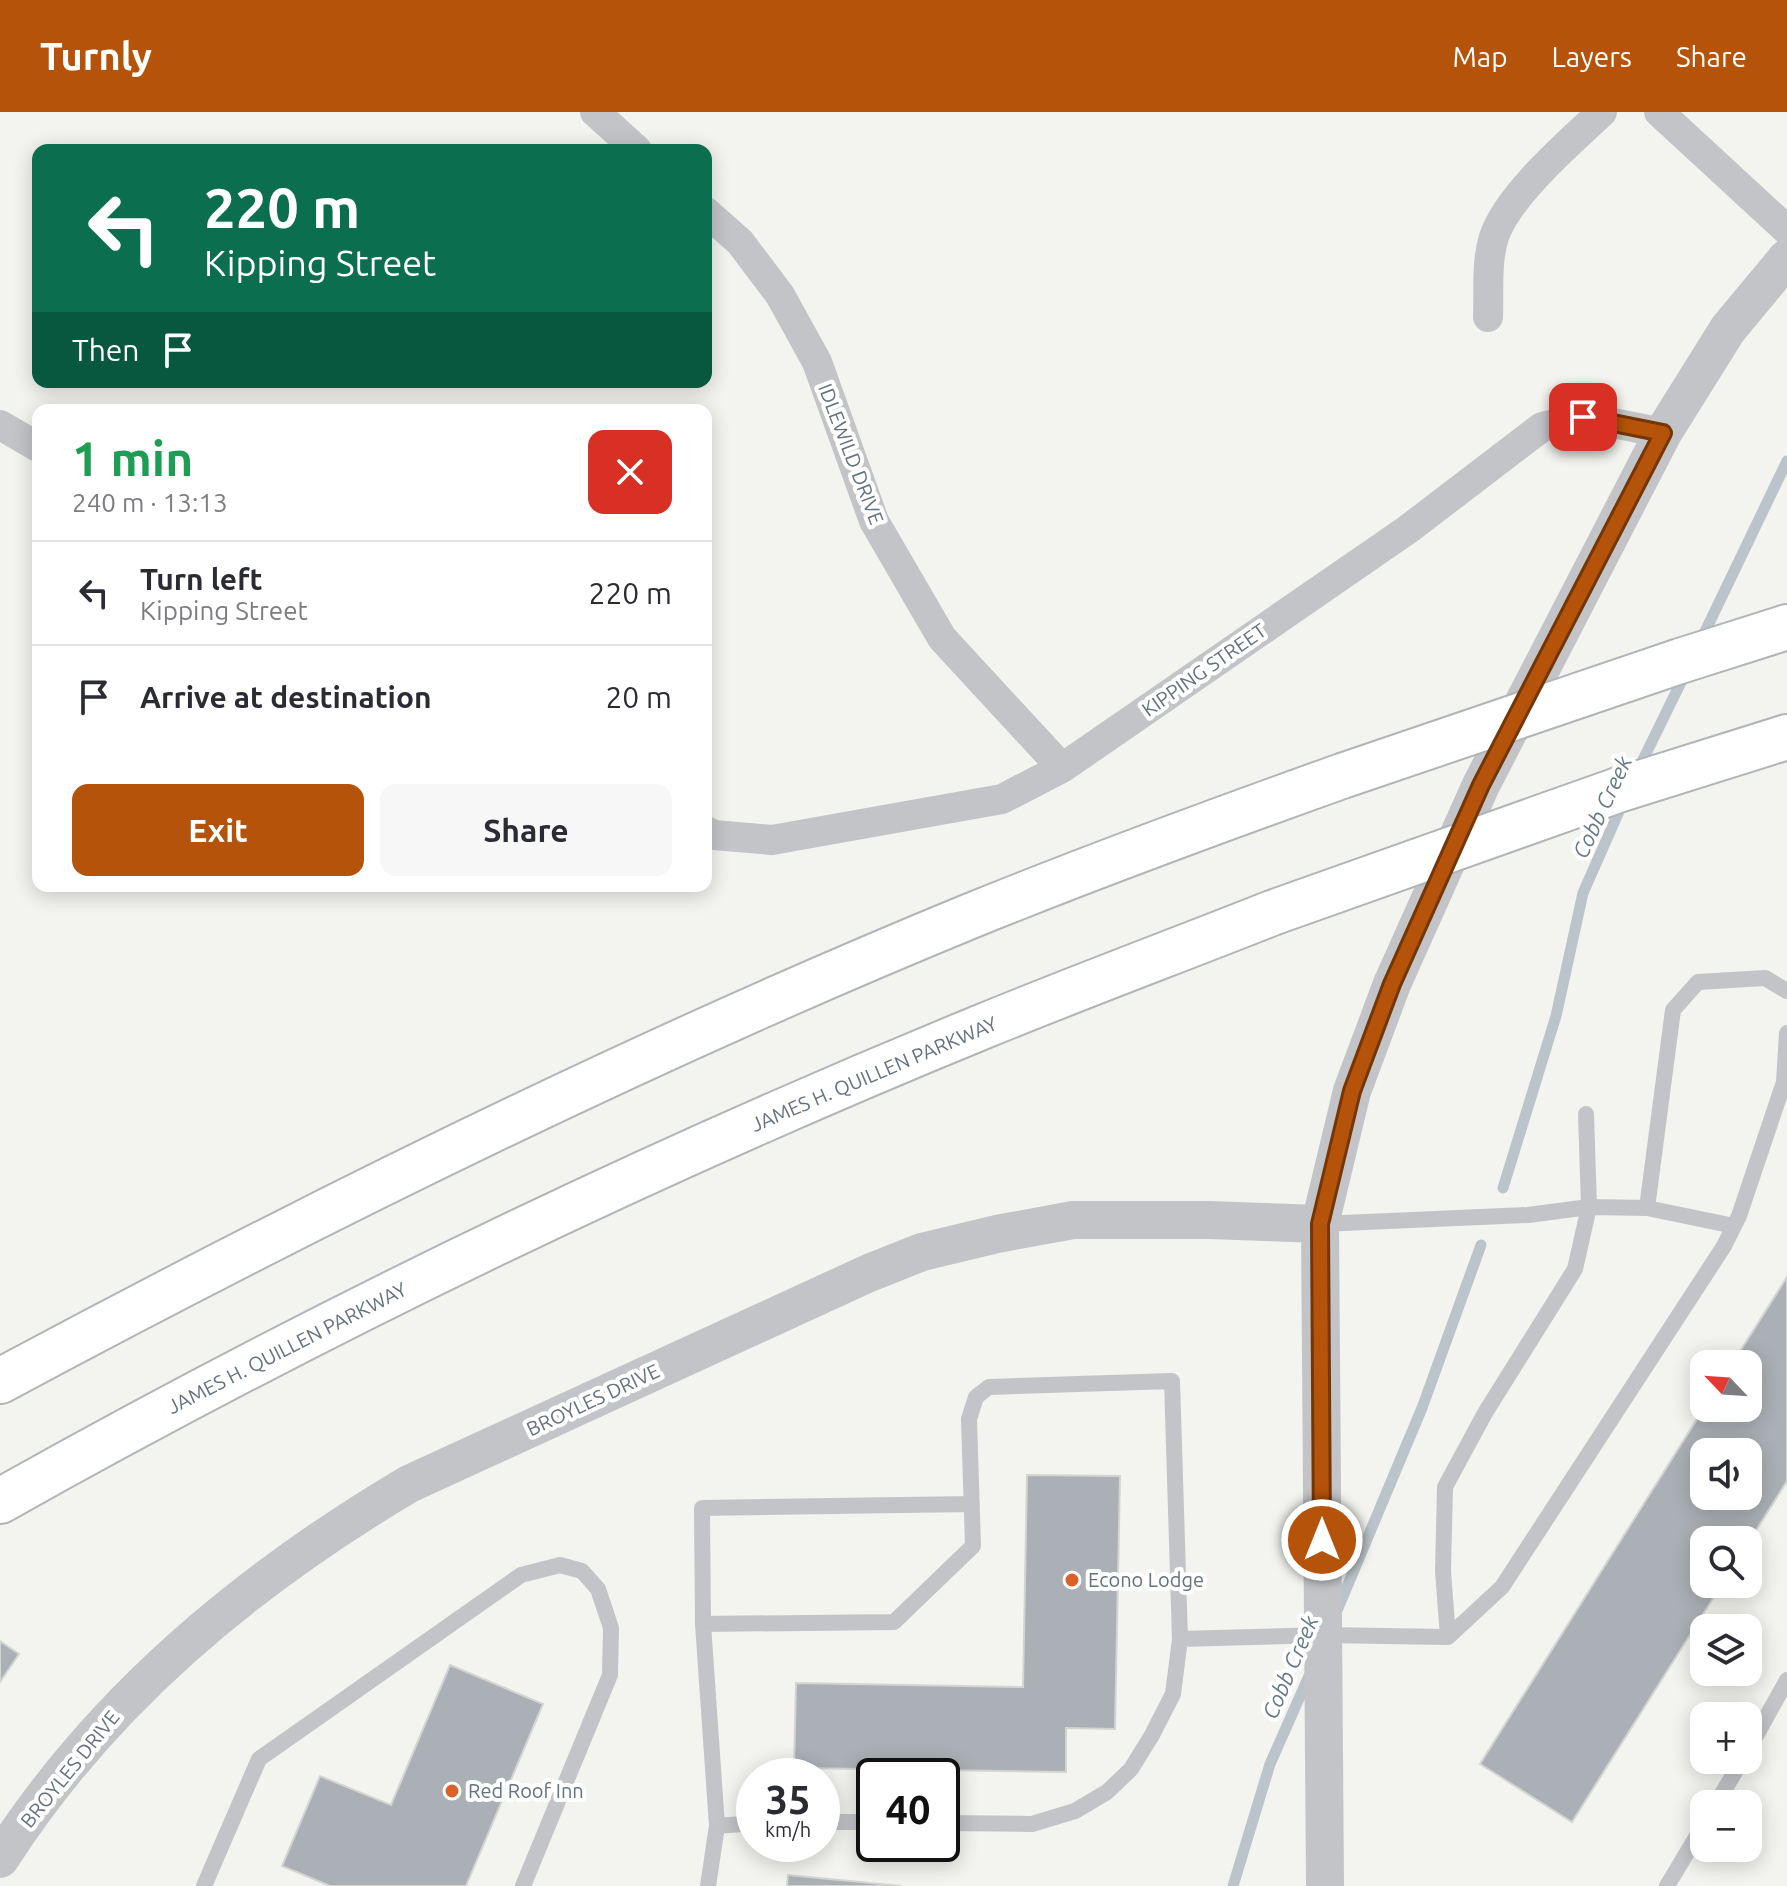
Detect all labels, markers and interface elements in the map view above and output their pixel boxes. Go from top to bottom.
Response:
text: Turnly [40,35,152,77]
text: Map [1452,41,1508,72]
text: Layers [1552,41,1632,72]
text: Share [1676,41,1747,72]
icon: left [72,176,176,280]
text: 220 m [204,176,360,239]
text: Kipping Street [204,242,436,283]
icon: arrive [156,328,200,372]
text: Then [72,333,140,367]
street label: IDLEWILD DRIVE [814,380,889,527]
pin [1549,383,1617,451]
icon: arrive [1561,395,1605,439]
button: close [588,430,672,514]
text: 1 min [72,431,193,485]
text: 240 m · 13:13 [72,488,228,517]
text: Turn left [140,562,262,596]
icon: left [72,571,116,615]
text: 220 m [588,576,672,610]
text: Kipping Street [140,596,308,625]
street label: KIPPING STREET [1137,618,1270,721]
icon: arrive [72,675,116,719]
text: Arrive at destination [140,680,432,714]
text: 20 m [605,680,672,714]
water label: Cobb Creek [1567,751,1636,862]
button: Exit [72,784,364,876]
button: Share [380,784,672,876]
street label: JAMES H. QUILLEN PARKWAY [747,1011,1001,1136]
street label: JAMES H. QUILLEN PARKWAY [163,1277,410,1418]
north arrow [1690,1350,1762,1422]
map controls [1690,1350,1762,1862]
street label: BROYLES DRIVE [523,1359,663,1440]
button: sound [1690,1438,1762,1510]
position arrow [1280,1498,1364,1582]
button: search [1690,1526,1762,1598]
place label: Econo Lodge [1088,1568,1204,1591]
marker: Econo Lodge [1063,1571,1081,1589]
water label: Cobb Creek [1257,1611,1323,1722]
button: layers [1690,1614,1762,1686]
button: + [1690,1702,1762,1774]
street label: BROYLES DRIVE [15,1706,124,1832]
speed limit sign: 40 [856,1758,960,1862]
text: 35 [765,1777,811,1822]
place label: Red Roof Inn [468,1779,584,1802]
marker: Red Roof Inn [443,1782,461,1800]
button: − [1690,1790,1762,1862]
text: km/h [765,1818,811,1841]

